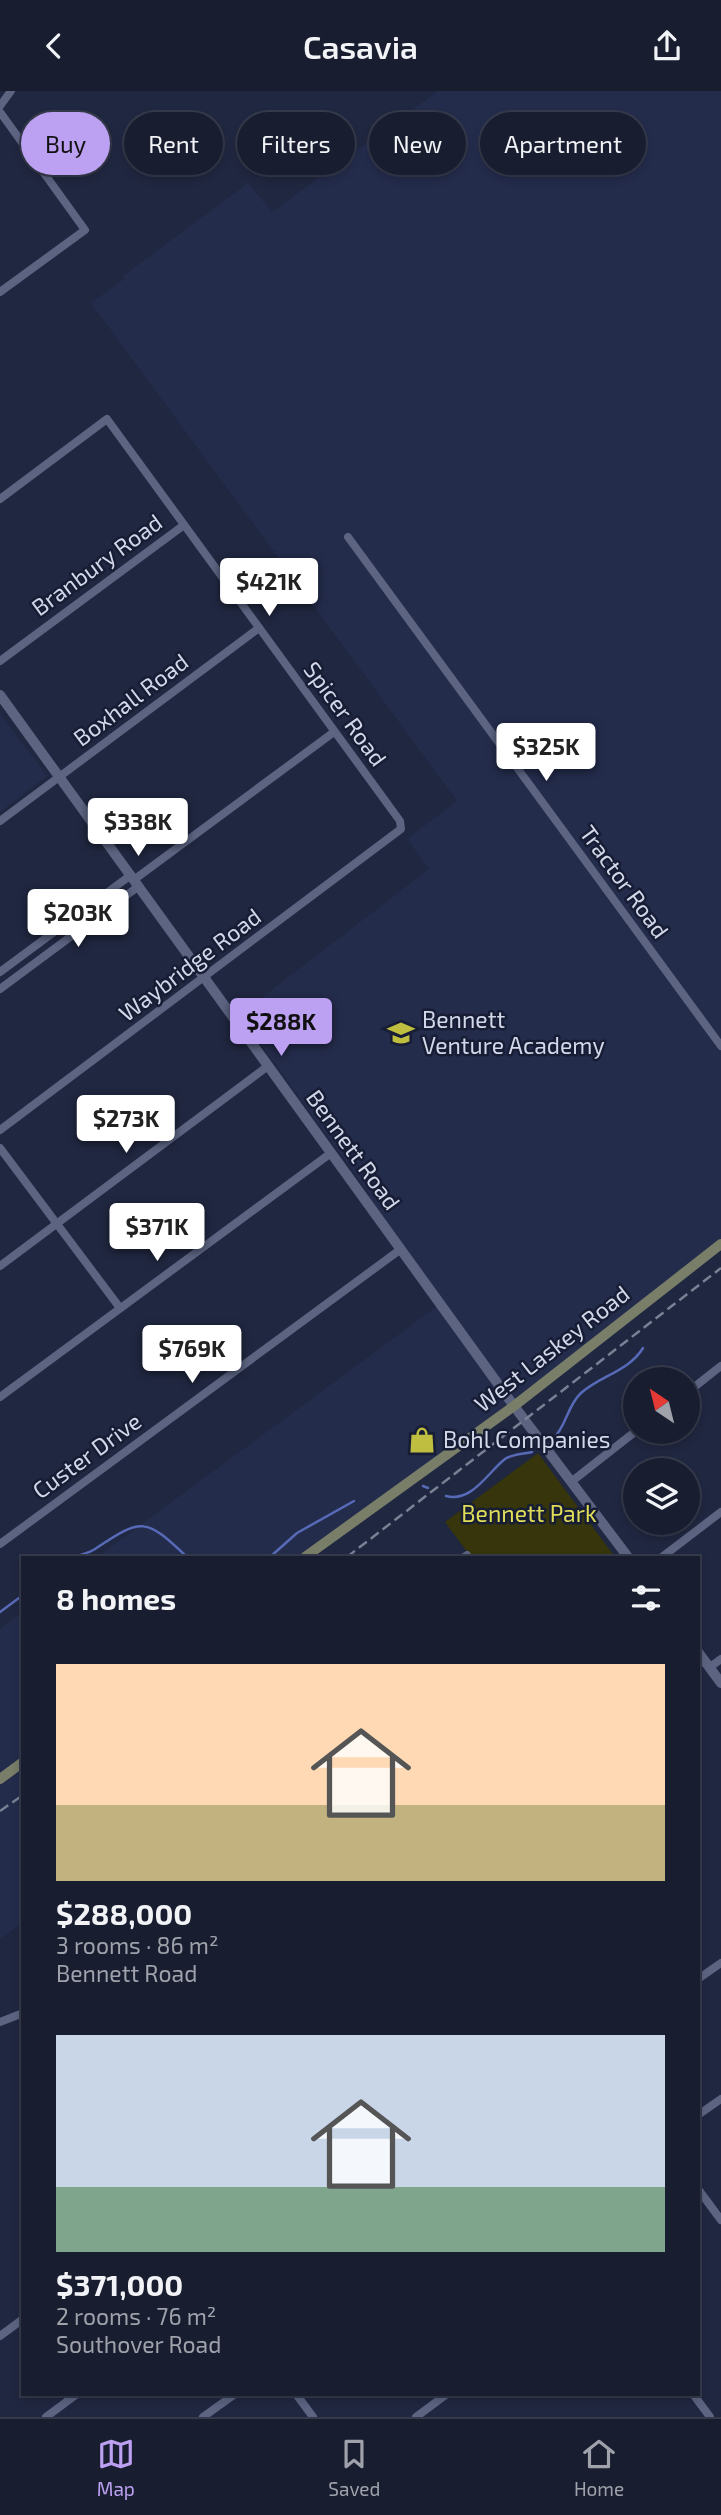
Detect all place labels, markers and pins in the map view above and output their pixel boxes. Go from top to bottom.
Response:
pin: $421K [220,559,318,618]
pin: $325K [497,723,595,783]
pin: $338K [89,799,187,858]
pin: $203K [29,889,127,949]
pin: $288K [232,999,330,1058]
place label: Bennett Venture Academy [422,1005,605,1059]
school or university icon: Bennett Venture Academy [386,1018,416,1048]
pin: $273K [77,1095,175,1155]
pin: $371K [108,1203,206,1263]
pin: $769K [143,1325,241,1385]
shop icon: Bohl Companies [407,1425,437,1455]
place label: Bohl Companies [443,1425,610,1453]

